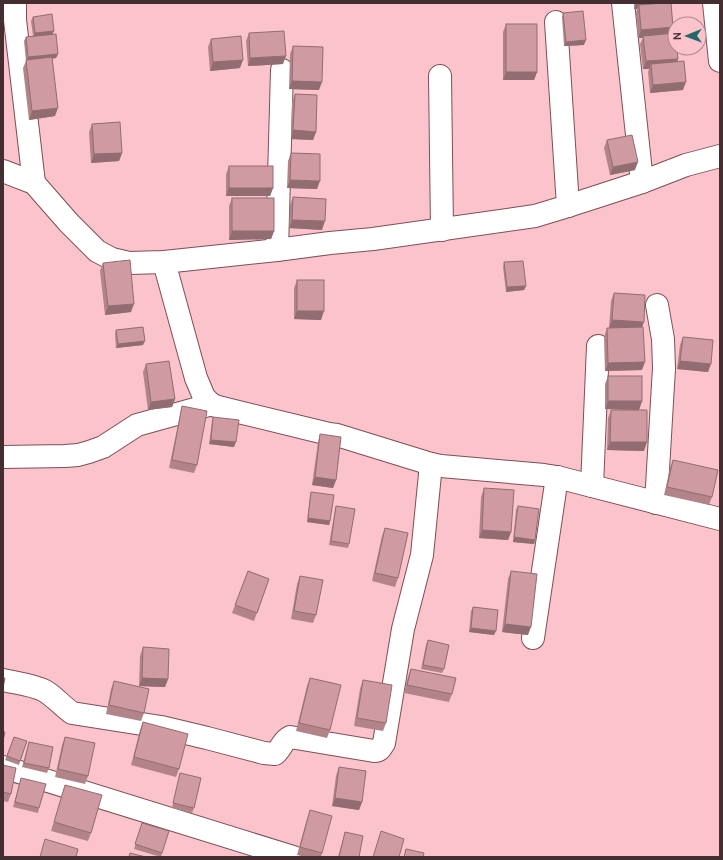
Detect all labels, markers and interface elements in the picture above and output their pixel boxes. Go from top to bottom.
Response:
north arrow [667,16,707,56]
text: N [670,32,684,40]

